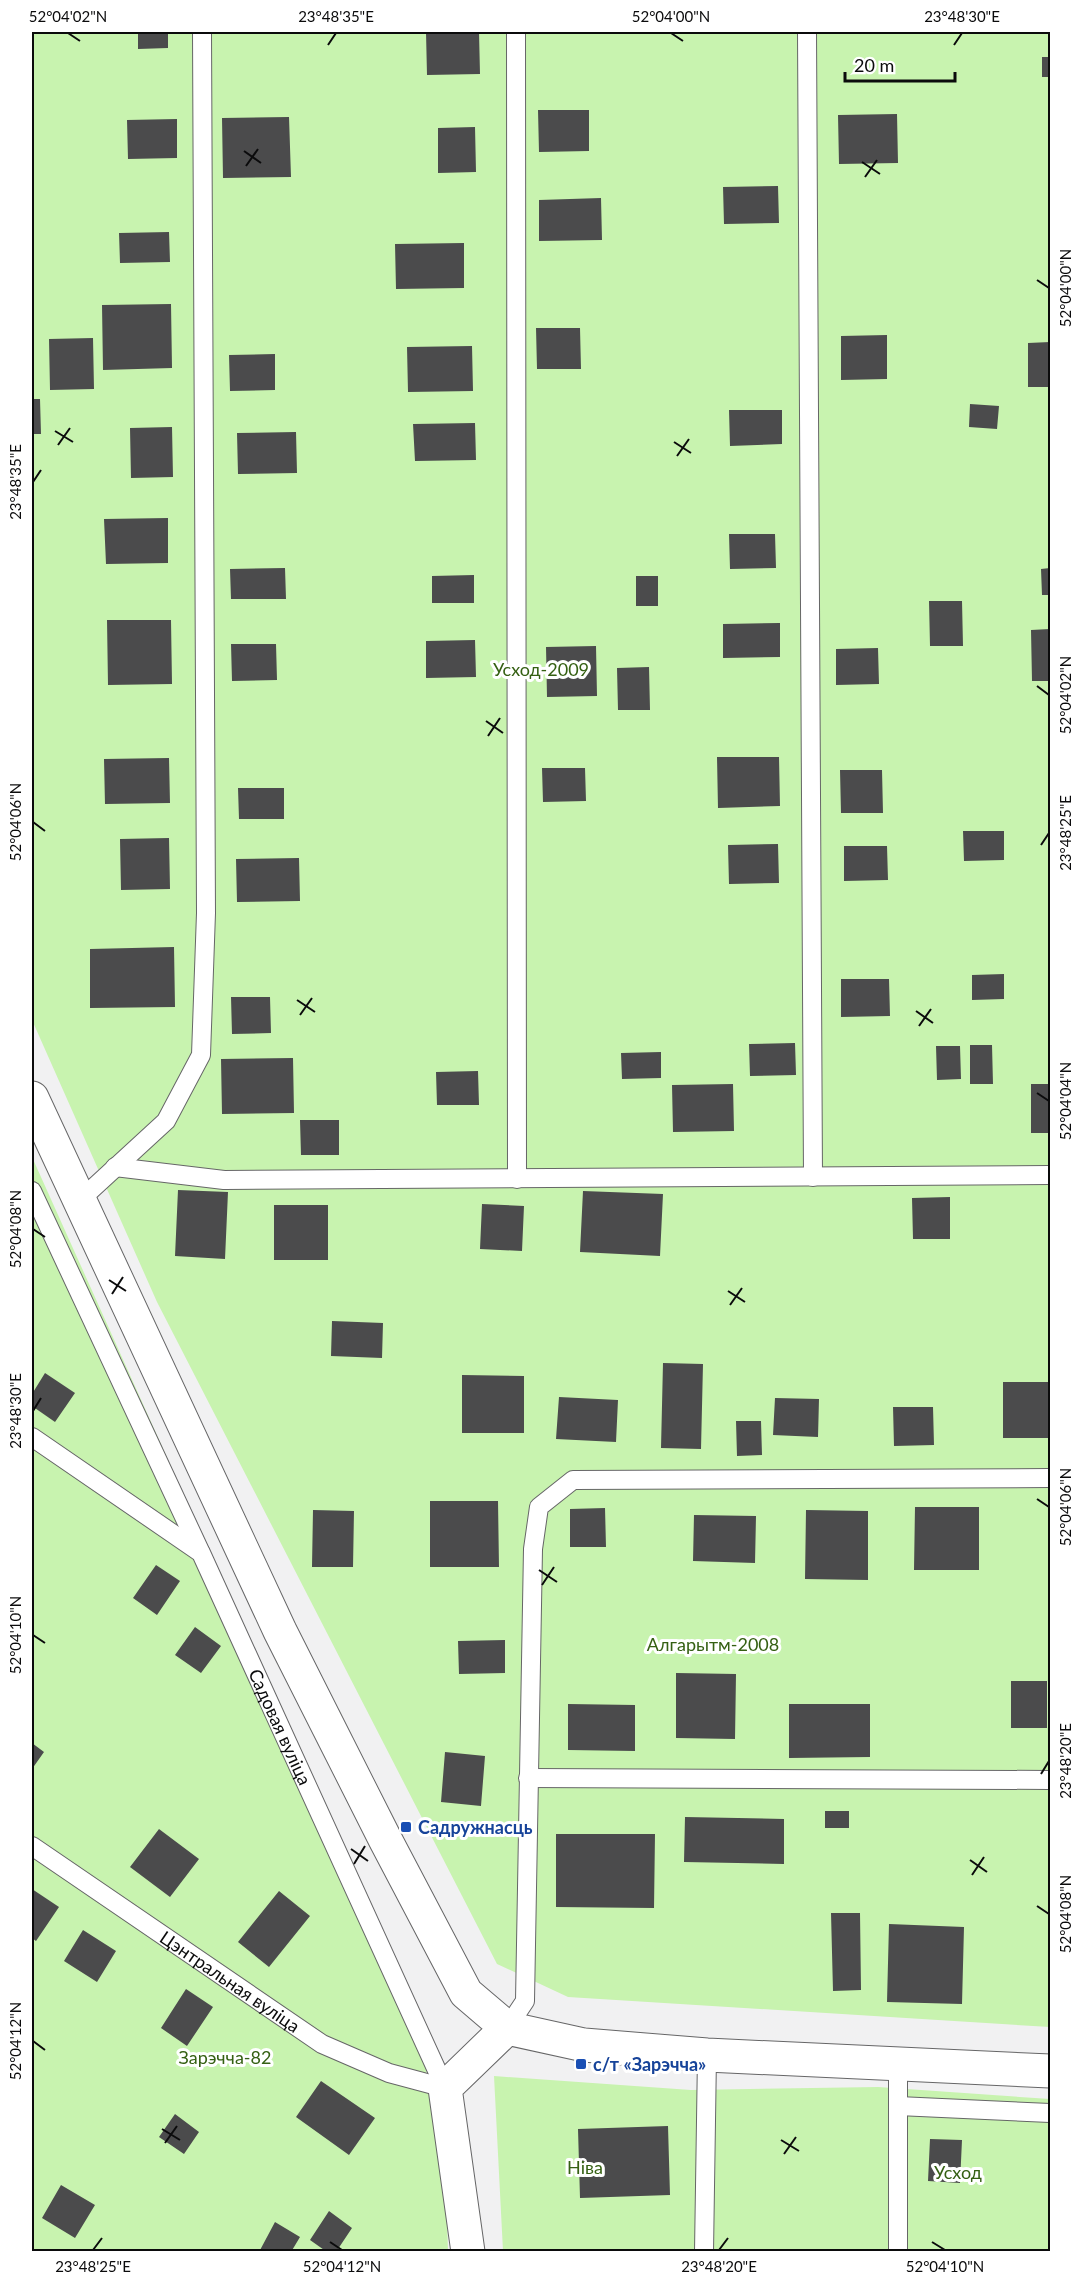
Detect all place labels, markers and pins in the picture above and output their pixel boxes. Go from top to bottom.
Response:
place label: Садружнасць [418,1816,533,1838]
marker: Садружнасць [399,1820,413,1834]
place label: с/т «Зарэчча» [593,2053,706,2075]
marker: с/т «Зарэчча» [574,2057,588,2071]

